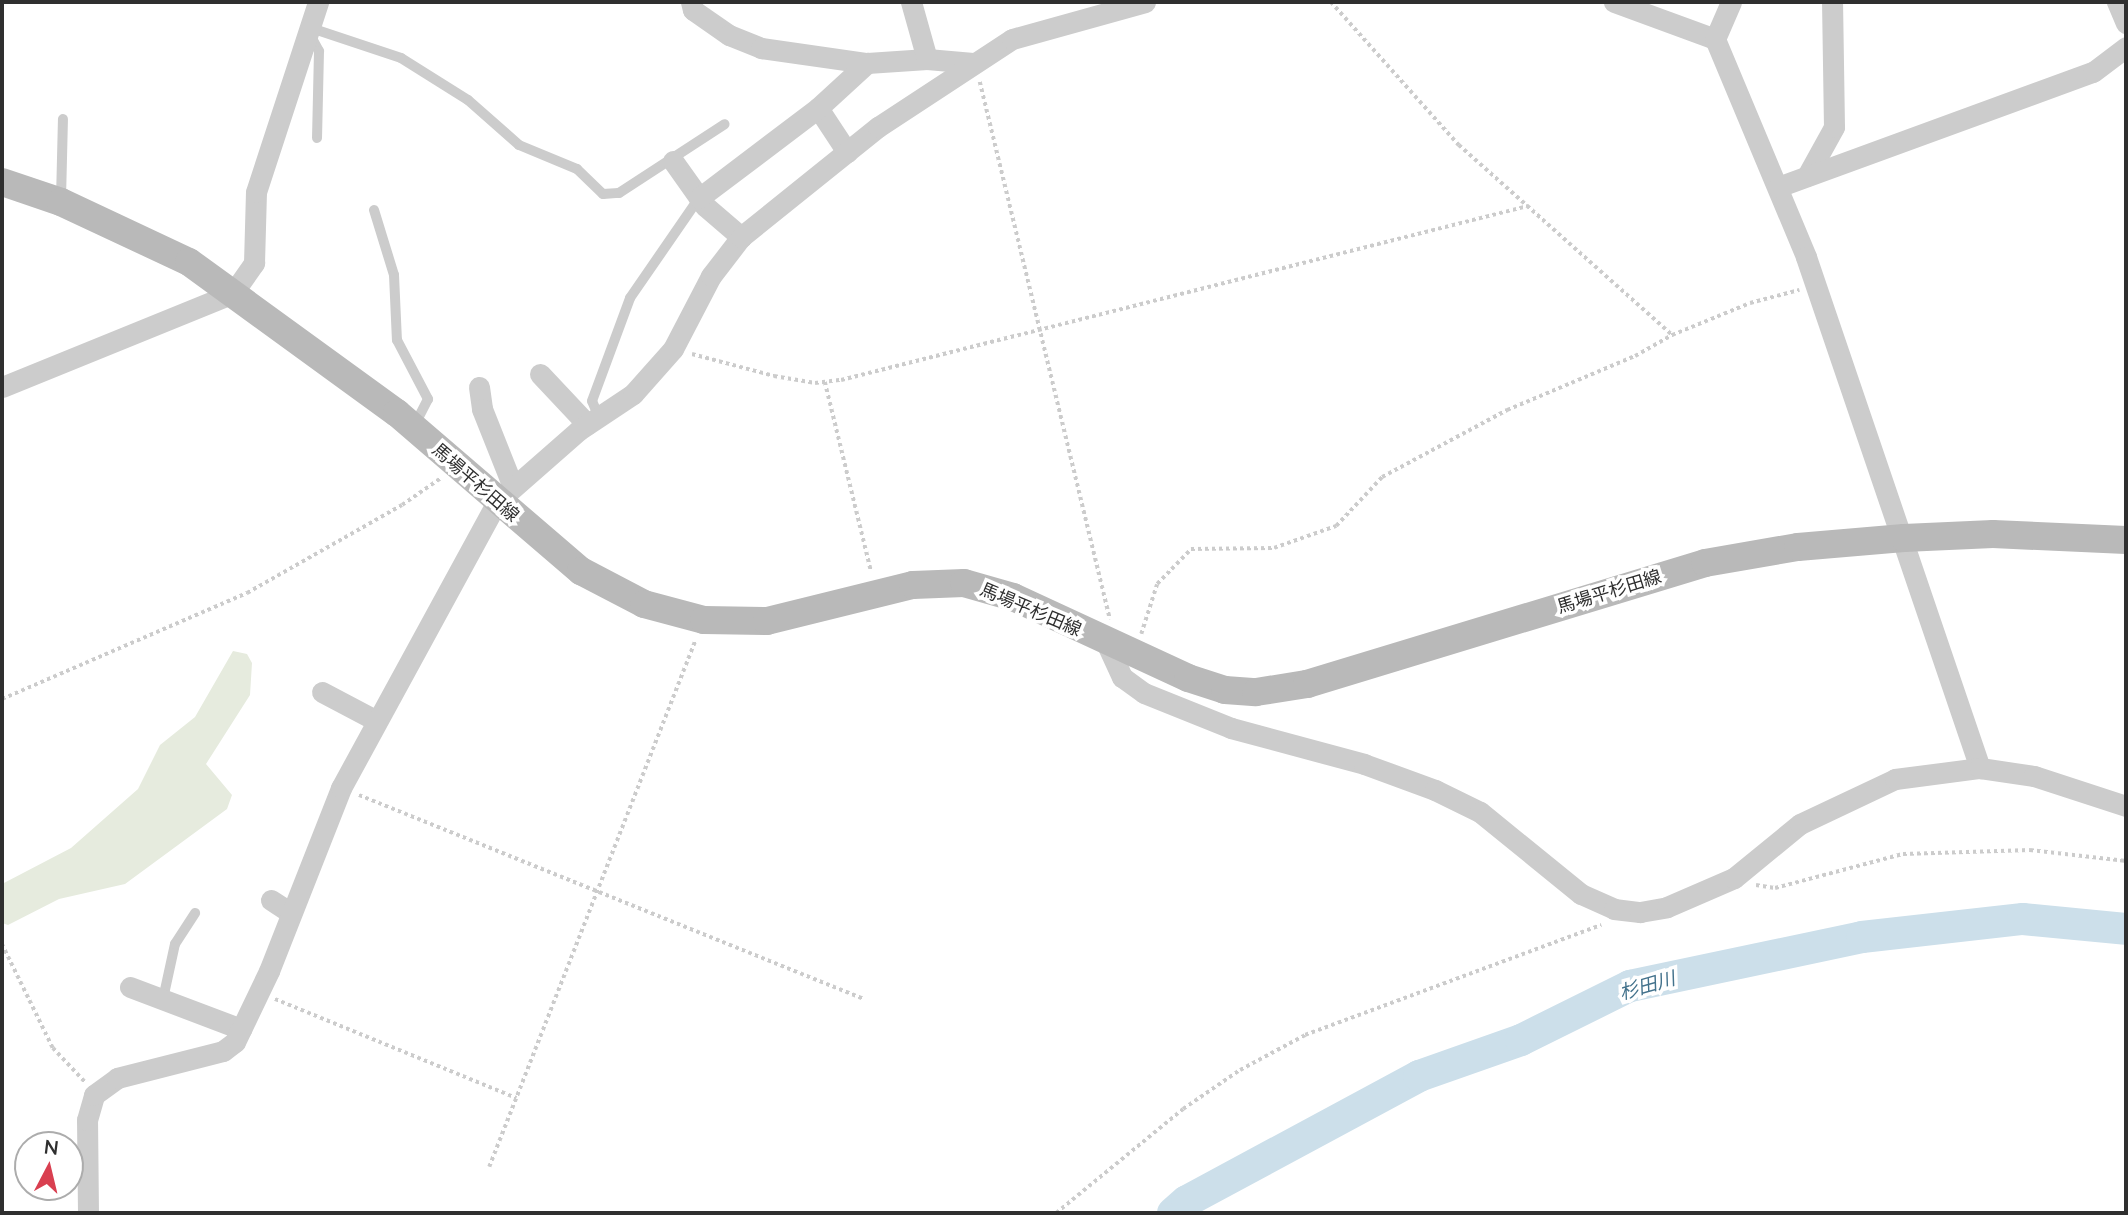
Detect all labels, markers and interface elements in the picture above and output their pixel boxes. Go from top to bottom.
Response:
street label: 馬場平杉田線 [428,438,524,526]
street label: 馬場平杉田線 [1554,565,1664,617]
street label: 馬場平杉田線 [977,578,1085,640]
water label: 杉田川 [1616,966,1678,1004]
north arrow [14,1131,84,1201]
text: N [43,1134,60,1159]

